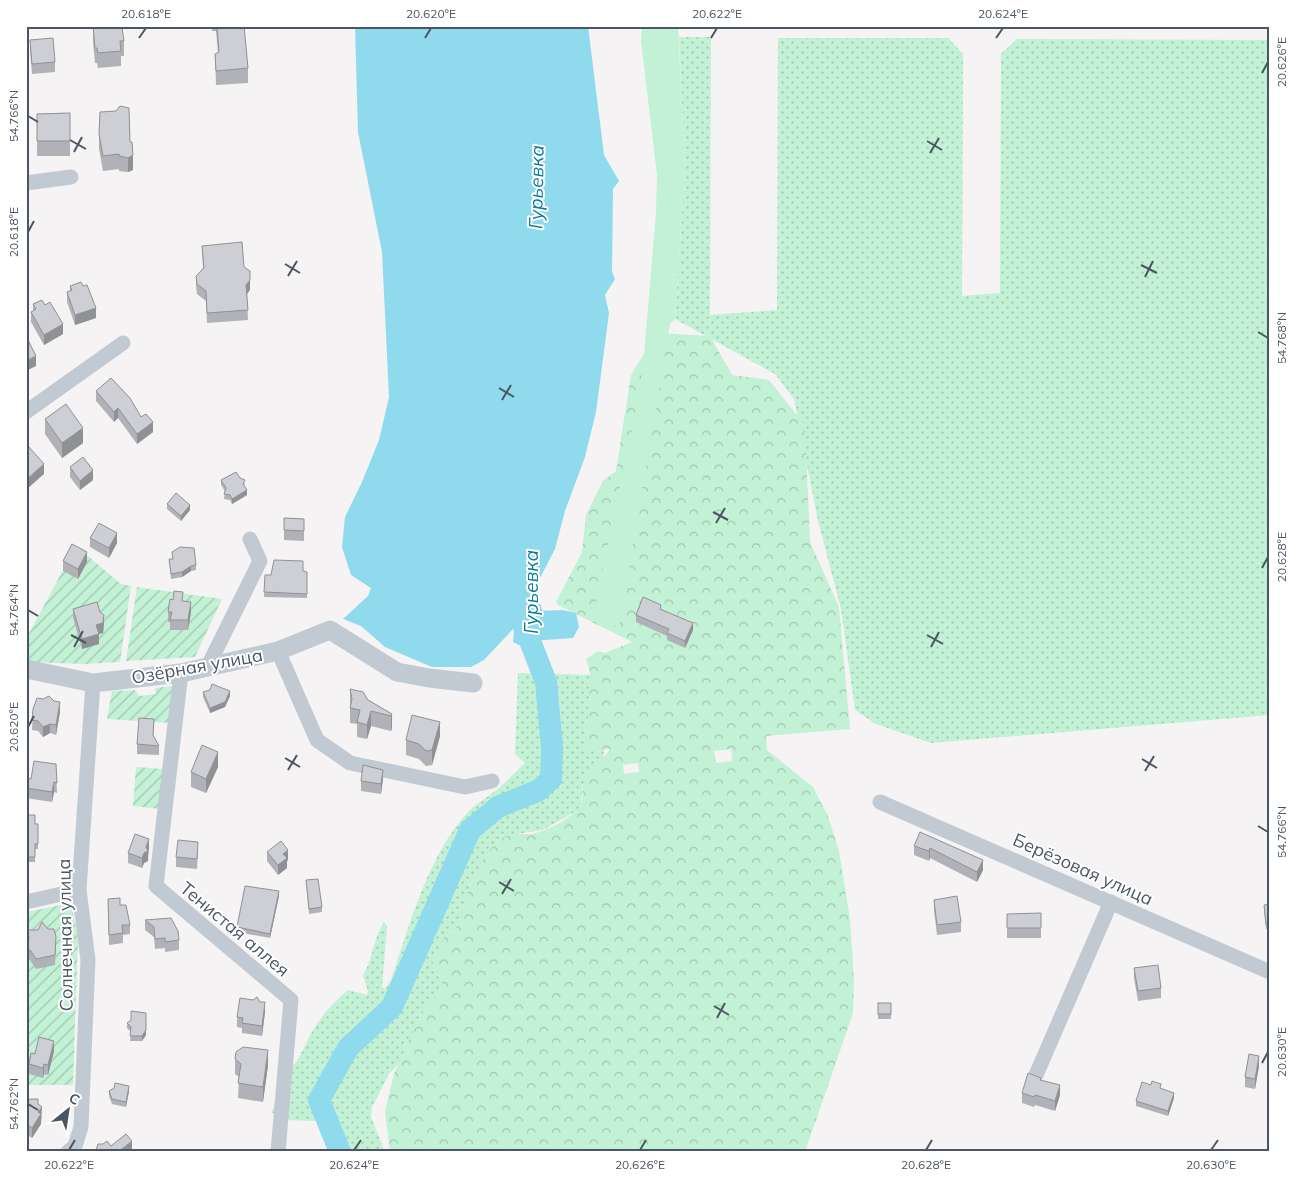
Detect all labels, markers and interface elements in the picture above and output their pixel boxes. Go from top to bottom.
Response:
text: 20.618°E [121,6,171,21]
text: 20.620°E [406,6,456,21]
text: 20.622°E [692,6,742,21]
text: 20.624°E [978,6,1028,21]
text: 20.626°E [1274,37,1289,87]
text: 54.766°N [6,90,21,142]
water label: Гурьевка [523,145,549,229]
text: 20.618°E [6,207,21,257]
text: 54.768°N [1274,312,1289,364]
text: 20.628°E [1274,532,1289,582]
water label: Гурьевка [519,550,543,634]
text: 54.764°N [6,584,21,636]
street label: Озёрная улица [130,643,264,689]
text: 20.620°E [6,702,21,752]
text: 54.766°N [1274,806,1289,858]
street label: Берёзовая улица [1009,828,1157,910]
street label: Солнечная улица [52,858,78,1012]
street label: Тенистая аллея [176,877,294,981]
text: 20.630°E [1274,1027,1289,1077]
text: 54.762°N [6,1078,21,1130]
north arrow [42,1086,92,1136]
text: С [66,1089,83,1109]
text: 20.622°E [44,1157,94,1172]
text: 20.624°E [329,1157,379,1172]
text: 20.626°E [615,1157,665,1172]
text: 20.628°E [901,1157,951,1172]
text: 20.630°E [1186,1157,1236,1172]

